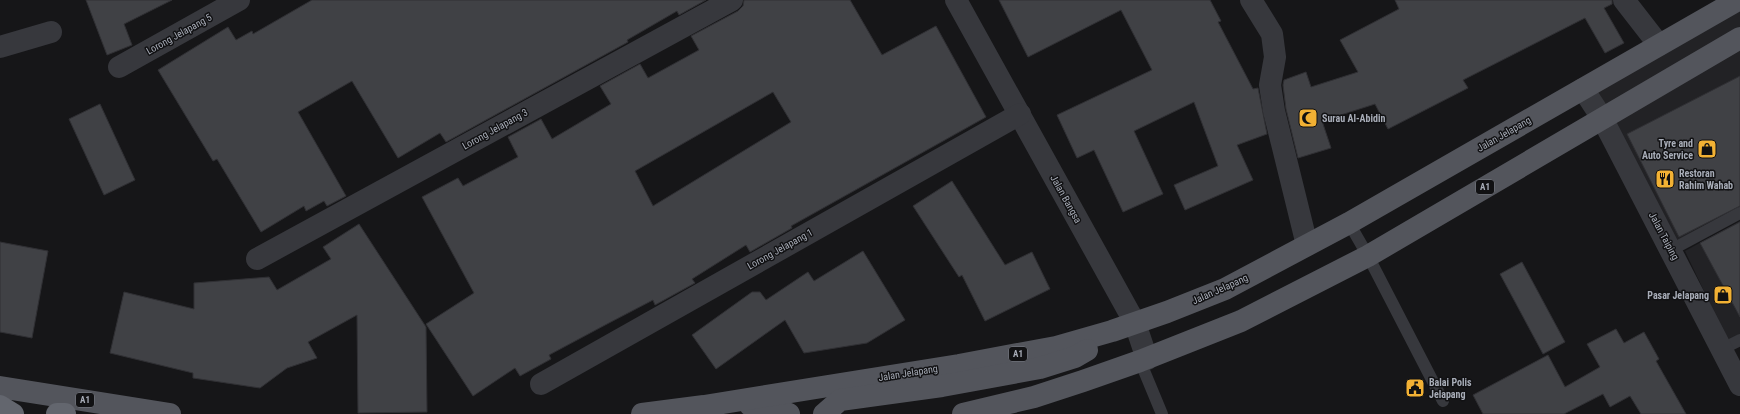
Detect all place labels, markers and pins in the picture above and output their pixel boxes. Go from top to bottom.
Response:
mosque icon: Surau Al-Abidin [1297,107,1319,129]
place label: Surau Al-Abidin [1322,113,1385,124]
place label: Tyre and Auto Service [1642,138,1693,161]
shop icon: Tyre and Auto Service [1696,138,1718,160]
restaurant icon: Restoran Rahim Wahab [1654,168,1676,190]
place label: Restoran Rahim Wahab [1679,168,1733,191]
shop icon: Pasar Jelapang [1712,284,1734,306]
place label: Pasar Jelapang [1647,290,1709,301]
public building icon: Balai Polis Jelapang [1404,377,1426,399]
place label: Balai Polis Jelapang [1429,377,1472,400]

